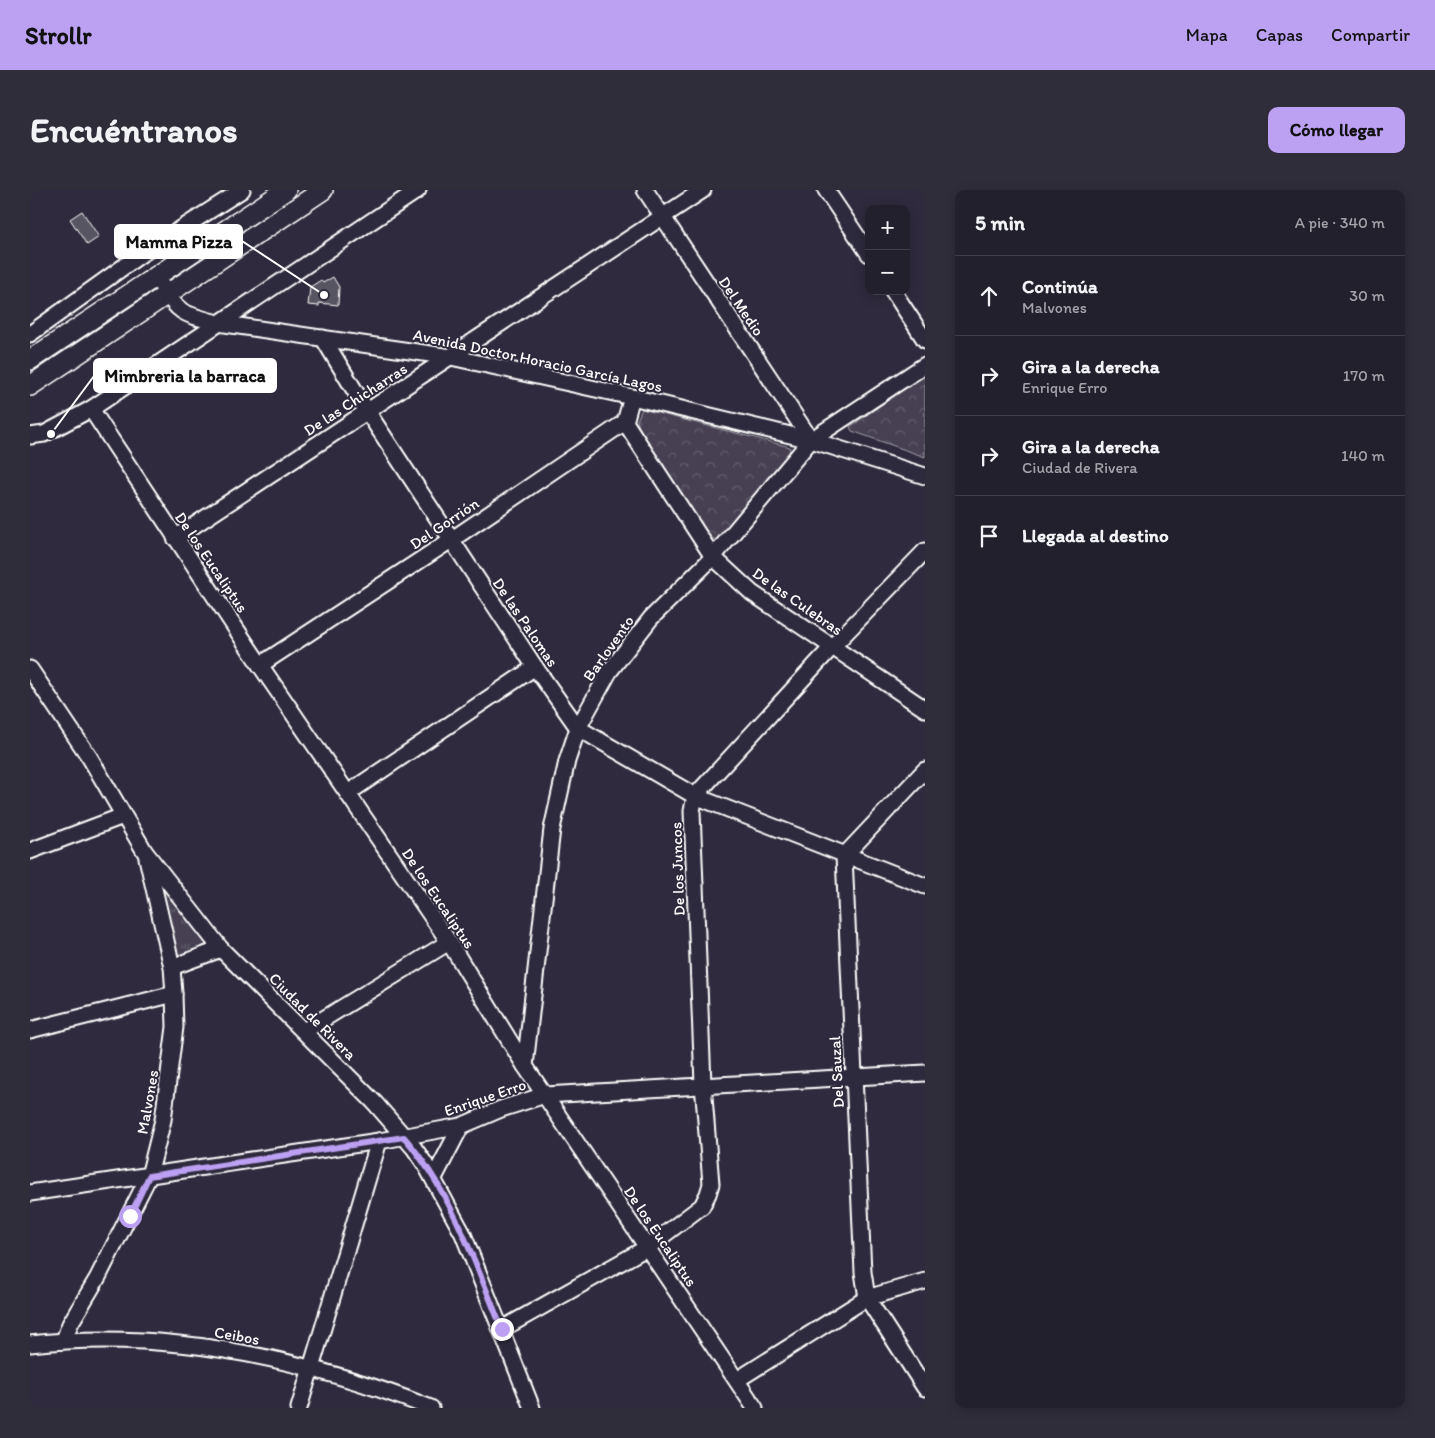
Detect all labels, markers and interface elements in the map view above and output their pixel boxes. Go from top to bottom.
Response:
text: Strollr [25,21,91,50]
text: Mapa [1186,24,1228,46]
text: Capas [1256,24,1303,46]
text: Compartir [1331,24,1410,46]
button: Cómo llegar [1268,107,1405,153]
text: Encuéntranos [30,109,238,151]
map controls [865,205,910,295]
button: + [865,205,910,250]
text: 5 min [975,210,1025,235]
text: A pie · 340 m [1295,213,1385,232]
callout: Mamma Pizza [115,225,242,258]
text: Mamma Pizza [126,231,233,253]
button: − [865,250,910,295]
street label: Del Medio [715,273,768,340]
text: Continúa [1022,275,1098,298]
icon: ahead [975,282,1003,310]
text: 30 m [1349,286,1385,305]
text: Malvones [1022,298,1087,317]
street label: Avenida Doctor Horacio García Lagos [412,325,664,396]
text: Gira a la derecha [1022,355,1160,378]
callout: Mimbreria la barraca [94,359,276,392]
street label: De las Chicharras [300,359,411,440]
icon: right [975,362,1003,390]
text: Mimbreria la barraca [104,365,266,387]
text: 170 m [1343,366,1385,385]
text: Enrique Erro [1022,378,1107,397]
text: Gira a la derecha [1022,435,1160,458]
icon: right [975,442,1003,470]
text: 140 m [1341,446,1385,465]
text: Ciudad de Rivera [1022,458,1138,477]
street label: Del Gorrión [406,493,482,553]
street label: De los Eucaliptus [171,508,252,616]
icon: arrive [975,522,1003,550]
text: Llegada al destino [1022,524,1169,547]
street label: De las Culebras [749,563,846,640]
street label: De las Palomas [489,574,562,671]
street label: Barlovento [579,612,638,685]
street label: De los Juncos [666,822,689,916]
street label: De los Eucaliptus [398,844,479,952]
street label: Ciudad de Rivera [265,969,361,1064]
street label: Del Sauzal [825,1035,848,1109]
street label: Malvones [133,1068,162,1136]
street label: Enrique Erro [442,1075,529,1120]
street label: De los Eucaliptus [620,1182,701,1290]
route start [119,1205,142,1228]
route end [491,1318,514,1341]
street label: Ceibos [213,1322,261,1349]

